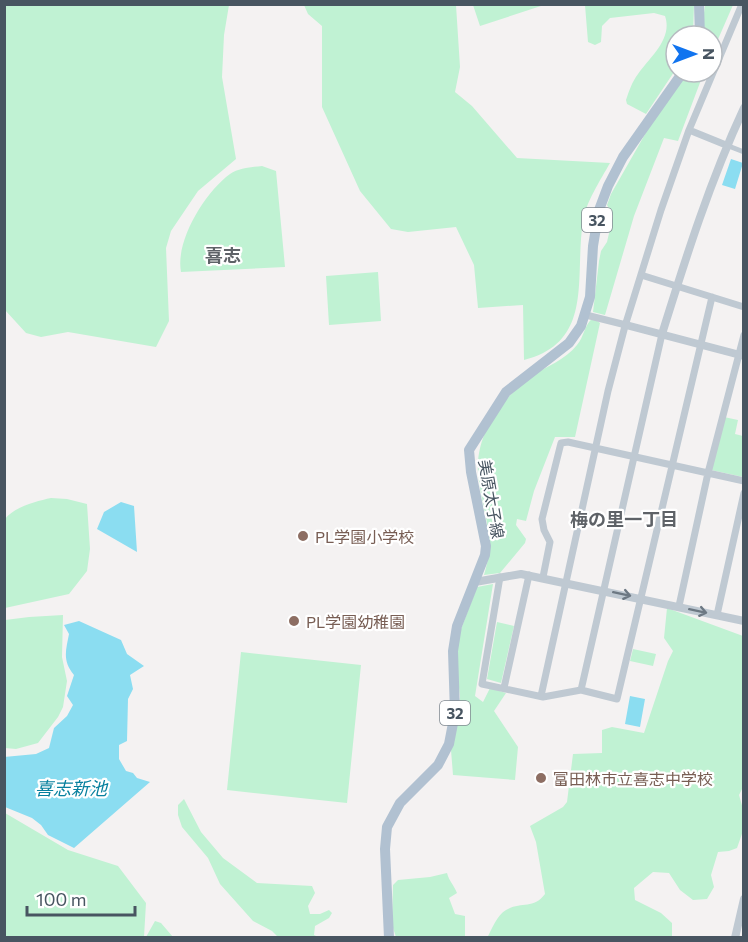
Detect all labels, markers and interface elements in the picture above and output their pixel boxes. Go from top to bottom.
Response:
north arrow [664,24,724,84]
text: N [700,48,719,60]
road number: 32 [582,208,612,232]
district label: 喜志 [205,244,241,266]
street label: 美原太子線 [476,458,508,540]
district label: 梅の里一丁目 [570,508,678,530]
place label: PL学園小学校 [315,527,414,546]
marker: PL学園小学校 [296,529,310,543]
one-way arrow [612,589,631,600]
one-way arrow [688,605,707,617]
place label: PL学園幼稚園 [306,612,405,631]
marker: PL学園幼稚園 [287,614,301,628]
road number: 32 [440,701,470,725]
place label: 富田林市立喜志中学校 [553,769,713,788]
marker: 富田林市立喜志中学校 [534,771,548,785]
water label: 喜志新池 [35,777,109,799]
scale bar [27,879,135,917]
text: 100 m [36,888,86,910]

